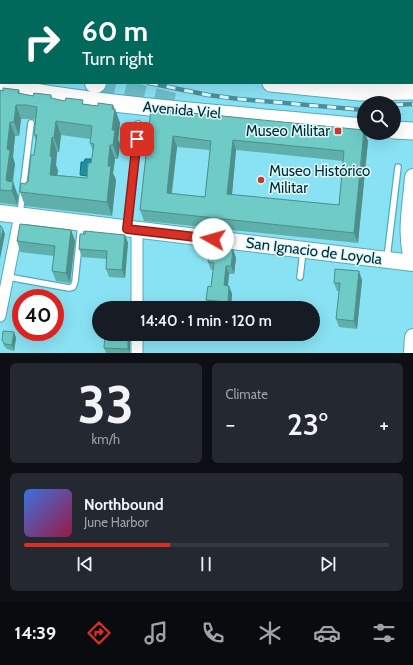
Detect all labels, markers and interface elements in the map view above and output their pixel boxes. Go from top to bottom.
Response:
text: 60 m [82,14,148,48]
icon: right [16,16,68,68]
text: Turn right [82,48,153,70]
map controls [357,96,401,140]
button: search [357,96,401,140]
street label: Avenida Viel [142,98,222,122]
pin [120,122,154,156]
place label: Museo Militar [246,122,330,140]
marker: Museo Militar [333,126,343,136]
icon: arrive [126,128,148,150]
place label: Museo Histórico Militar [269,162,370,197]
marker: Museo Histórico Militar [256,175,266,185]
position arrow [192,218,234,260]
street label: San Ignacio de Loyola [245,234,384,268]
speed limit sign: 40 [12,289,64,341]
text: 14:40 · 1 min · 120 m [140,312,272,330]
text: 33 [78,373,134,436]
text: Climate [226,386,268,402]
text: 23° [287,406,328,443]
text: − [226,411,235,438]
text: + [379,411,389,438]
text: km/h [92,431,120,447]
text: Northbound [84,496,164,514]
text: June Harbor [84,514,149,530]
icon: previous [74,553,96,575]
icon: pause [195,553,217,575]
icon: next [317,553,339,575]
icon: directions [85,619,113,647]
icon: music [142,619,170,647]
icon: phone [199,619,227,647]
icon: climate [256,619,284,647]
icon: car [313,619,341,647]
icon: filters [370,619,398,647]
text: 14:39 [15,622,56,644]

